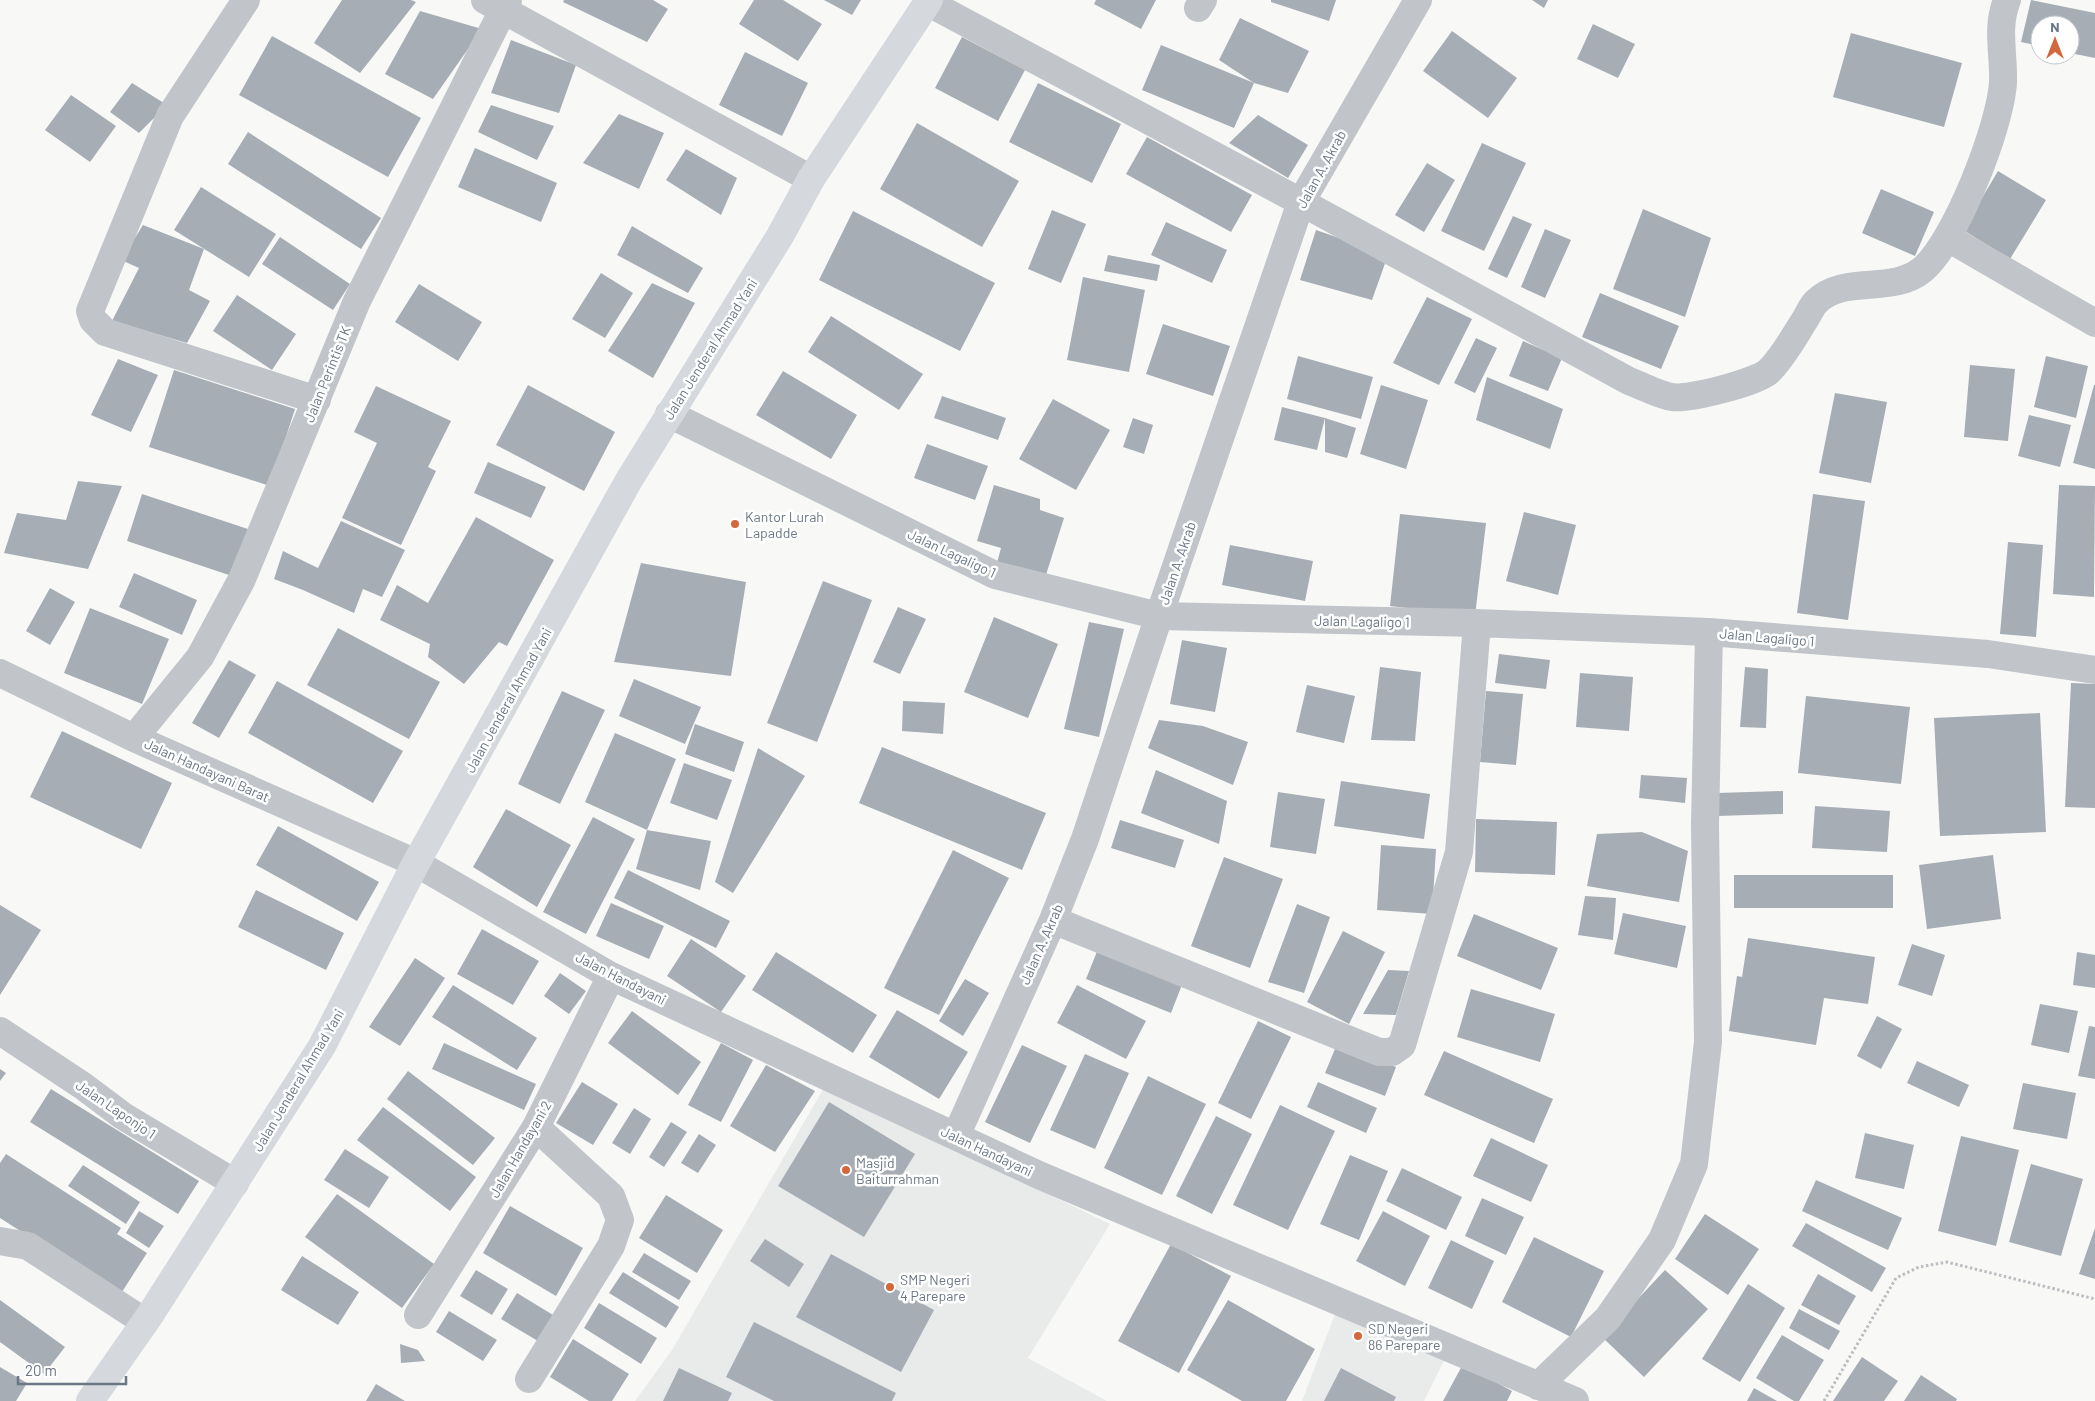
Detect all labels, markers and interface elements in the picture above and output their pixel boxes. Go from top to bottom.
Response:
north arrow [2030,15,2080,65]
text: N [2050,18,2060,35]
street label: Jalan A. Akrab [1293,127,1349,211]
street label: Jalan Jenderal Ahmad Yani [660,275,760,423]
street label: Jalan Perintis TK [300,323,354,425]
place label: Kantor Lurah Lapadde [745,508,824,541]
marker: Kantor Lurah Lapadde [729,518,741,530]
street label: Jalan A. Akrab [1155,519,1199,607]
street label: Jalan Lagaligo 1 [905,525,999,581]
street label: Jalan Lagaligo 1 [1314,612,1410,630]
street label: Jalan Lagaligo 1 [1719,624,1815,650]
street label: Jalan Jenderal Ahmad Yani [461,625,555,775]
street label: Jalan Handayani Barat [142,735,272,805]
street label: Jalan A. Akrab [1016,901,1066,987]
street label: Jalan Handayani [573,948,669,1008]
street label: Jalan Jenderal Ahmad Yani [249,1006,347,1154]
street label: Jalan Laponjo 1 [73,1076,159,1142]
street label: Jalan Handayani 2 [485,1097,555,1201]
street label: Jalan Handayani [939,1122,1035,1180]
place label: Masjid Baiturrahman [856,1154,939,1187]
marker: Masjid Baiturrahman [840,1164,852,1176]
place label: SMP Negeri 4 Parepare [900,1271,970,1304]
marker: SMP Negeri 4 Parepare [884,1281,896,1293]
place label: SD Negeri 86 Parepare [1368,1320,1441,1353]
marker: SD Negeri 86 Parepare [1352,1330,1364,1342]
scale bar [18,1354,125,1386]
text: 20 m [25,1361,57,1379]

